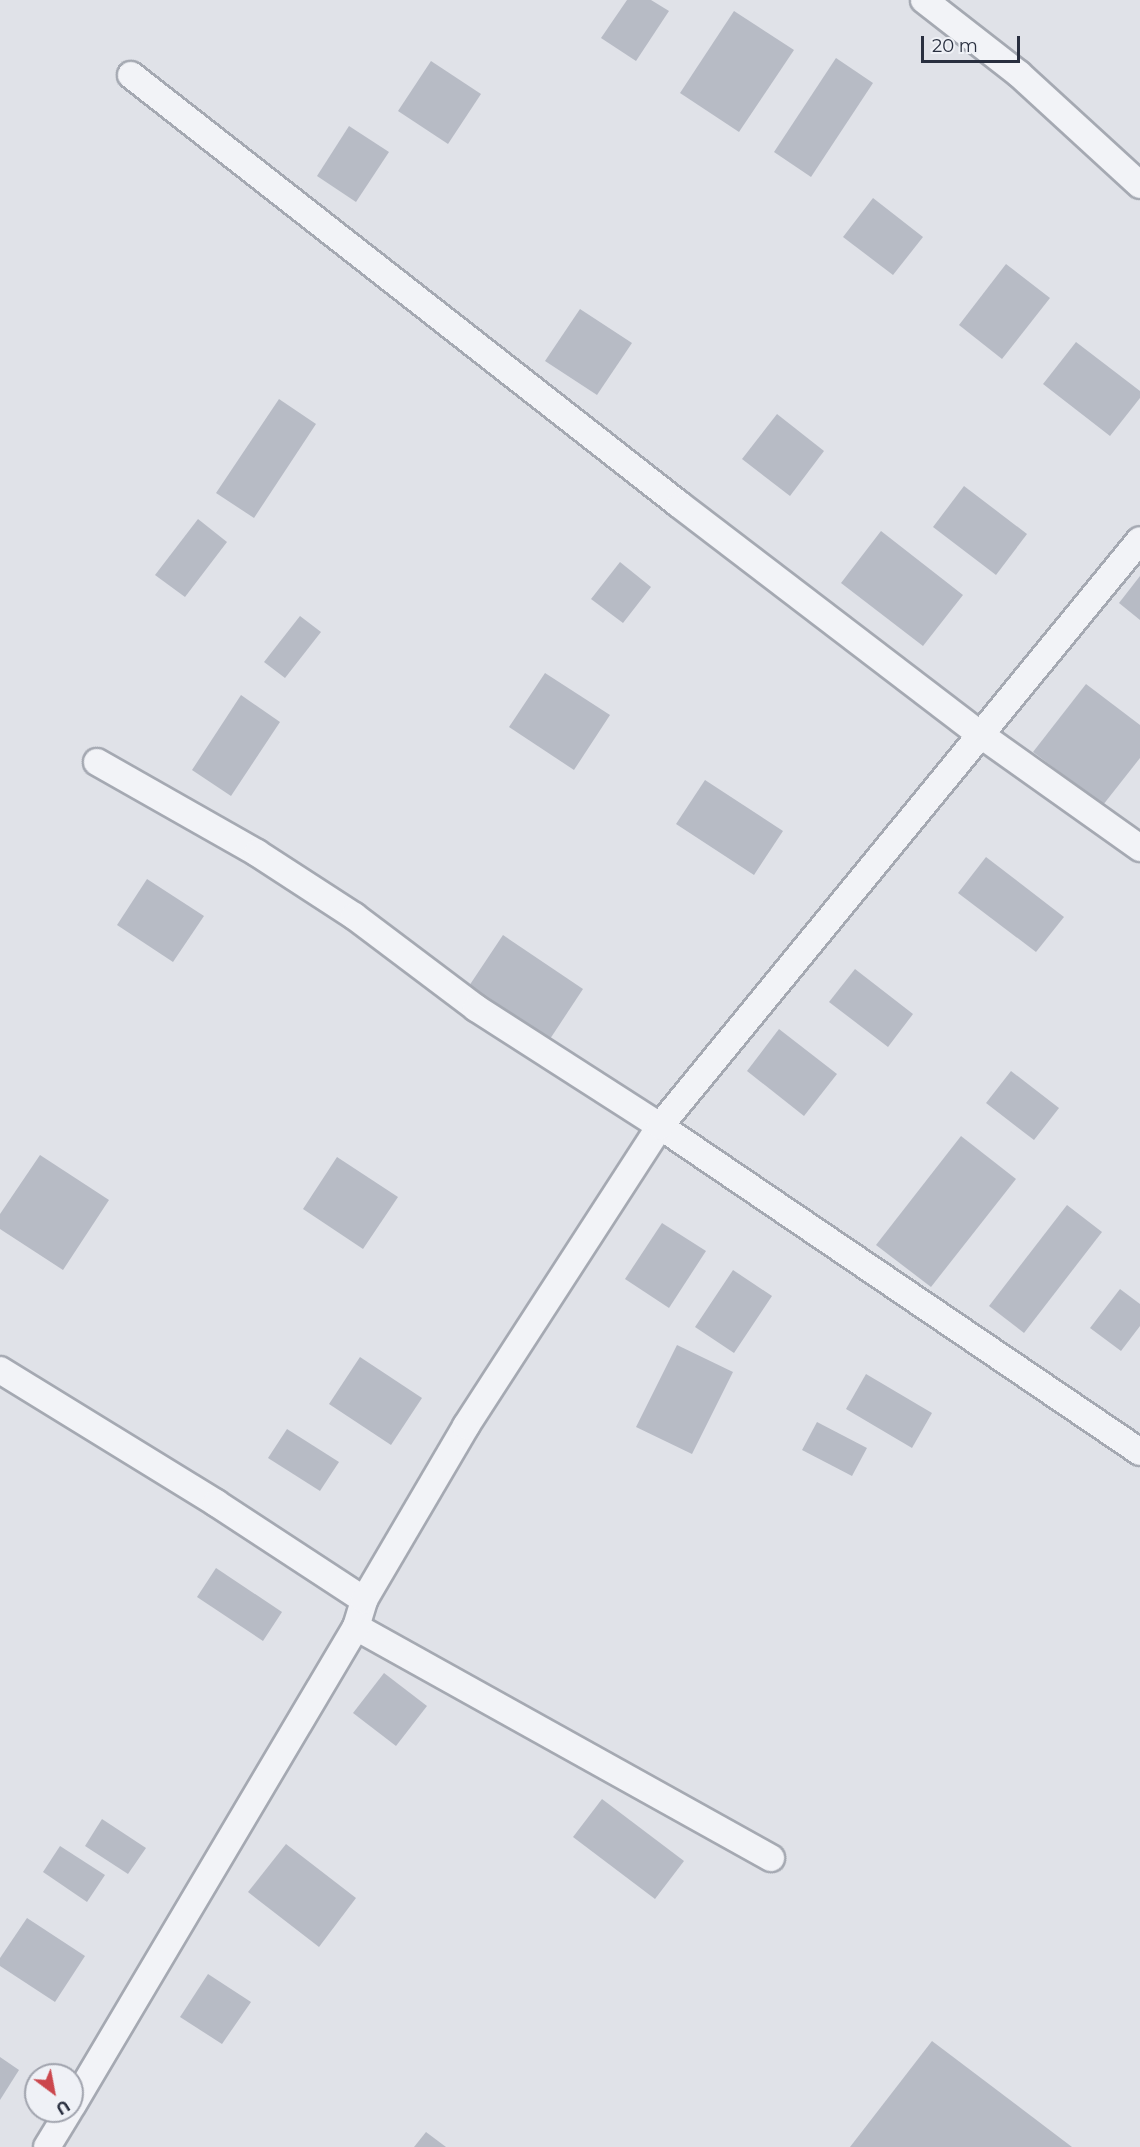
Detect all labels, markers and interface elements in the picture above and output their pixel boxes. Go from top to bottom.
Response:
scale bar [924,24,1023,62]
text: 20 m [932,35,978,57]
north arrow [24,2063,84,2123]
text: U [52,2096,73,2118]

